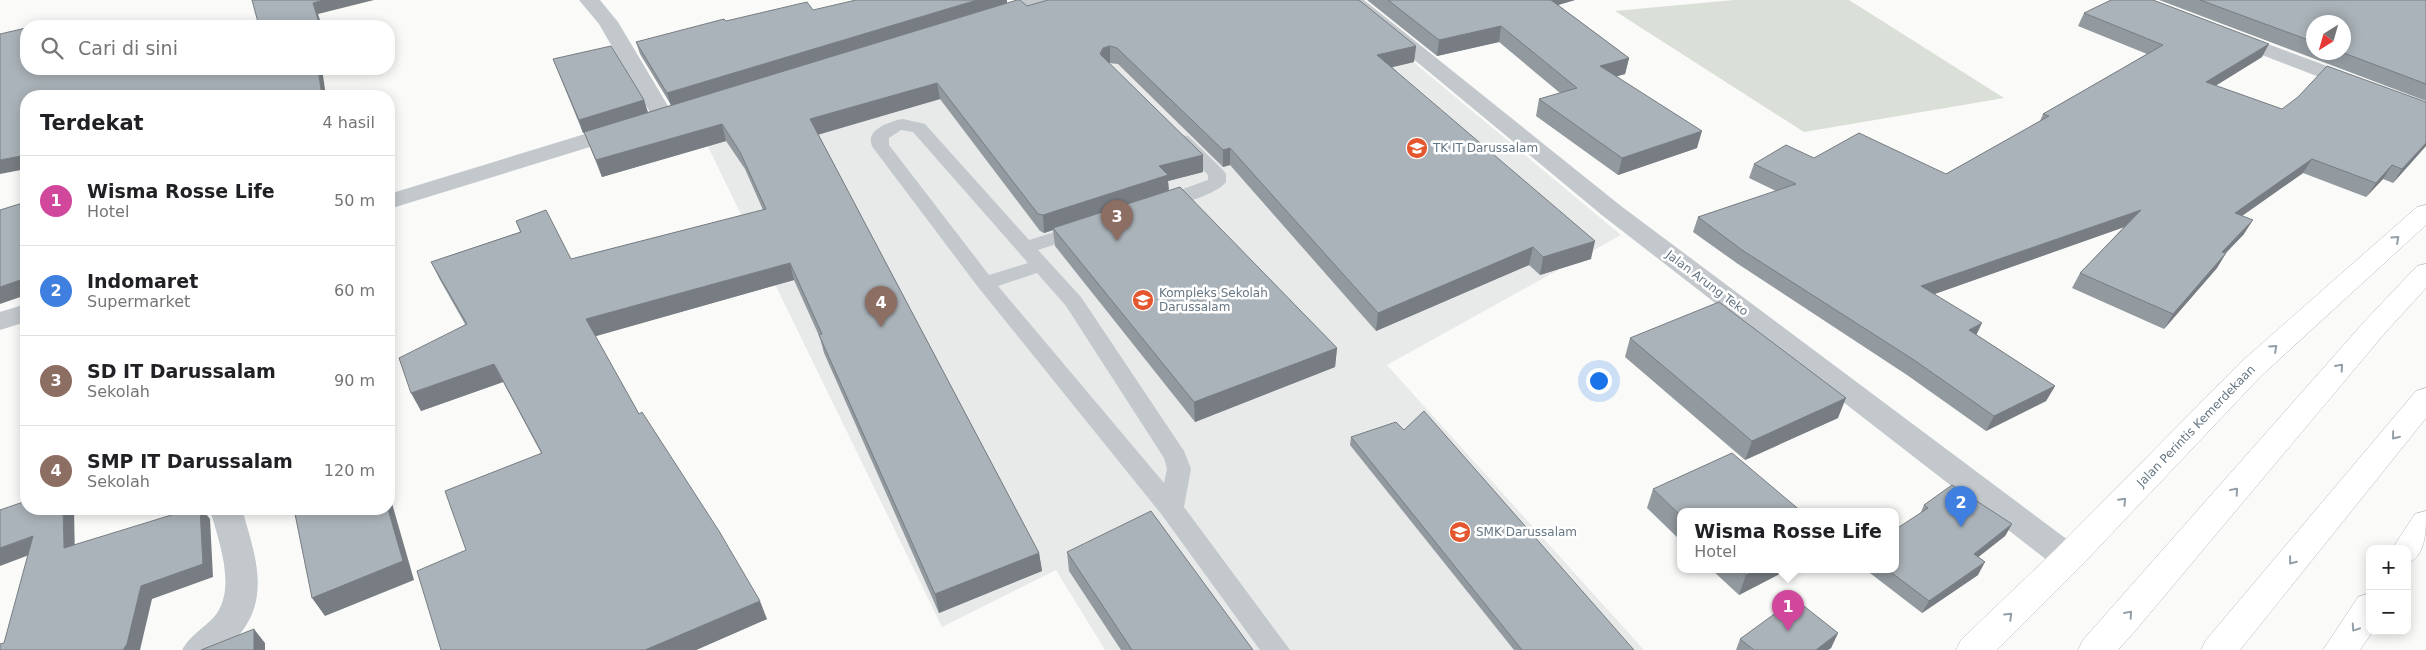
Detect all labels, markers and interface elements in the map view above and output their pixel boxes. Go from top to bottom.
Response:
north arrow [2306,15,2351,60]
search box [20,20,395,75]
icon: search [38,34,66,62]
text: Cari di sini [78,37,178,59]
text: Terdekat [40,111,144,135]
text: 4 hasil [323,113,375,132]
school or university icon: TK IT Darussalam [1405,136,1429,160]
place label: TK IT Darussalam [1432,141,1538,155]
text: Wisma Rosse Life [87,180,275,202]
text: 1 [50,191,62,210]
text: 50 m [334,191,375,210]
pin: 3 [1101,200,1133,241]
text: Hotel [87,202,129,221]
one-way arrow [2390,236,2399,245]
street label: Jalan Arung Teko [1662,247,1751,318]
text: Indomaret [87,270,198,292]
text: 2 [50,281,62,300]
text: 60 m [334,281,375,300]
pin: 4 [865,286,897,327]
place label: Kompleks Sekolah Darussalam [1159,286,1268,314]
school or university icon: Kompleks Sekolah Darussalam [1131,288,1155,312]
text: Supermarket [87,292,190,311]
one-way arrow [2269,345,2278,354]
text: SD IT Darussalam [87,360,276,382]
street label: Jalan Perintis Kemerdekaan [2133,362,2258,490]
one-way arrow [2335,364,2344,373]
your location [1586,368,1612,394]
text: 3 [50,371,62,390]
text: 90 m [334,371,375,390]
text: Sekolah [87,382,150,401]
one-way arrow [2392,430,2401,439]
text: SMP IT Darussalam [87,450,293,472]
text: 4 [50,461,62,480]
text: 120 m [324,461,375,480]
text: Sekolah [87,472,150,491]
pin: 2 [1945,486,1977,527]
one-way arrow [2229,488,2237,497]
one-way arrow [2117,497,2126,506]
popup [1677,508,1899,573]
school or university icon: SMK Darussalam [1448,520,1472,544]
text: Wisma Rosse Life [1694,520,1882,542]
place label: SMK Darussalam [1476,525,1577,539]
text: Hotel [1694,542,1737,561]
map controls [2366,545,2411,635]
button: + [2366,545,2411,590]
one-way arrow [2289,555,2297,564]
pin: 1 [1772,590,1804,631]
button: − [2366,590,2411,635]
one-way arrow [2123,611,2132,620]
one-way arrow [2003,613,2012,622]
one-way arrow [2352,623,2361,632]

